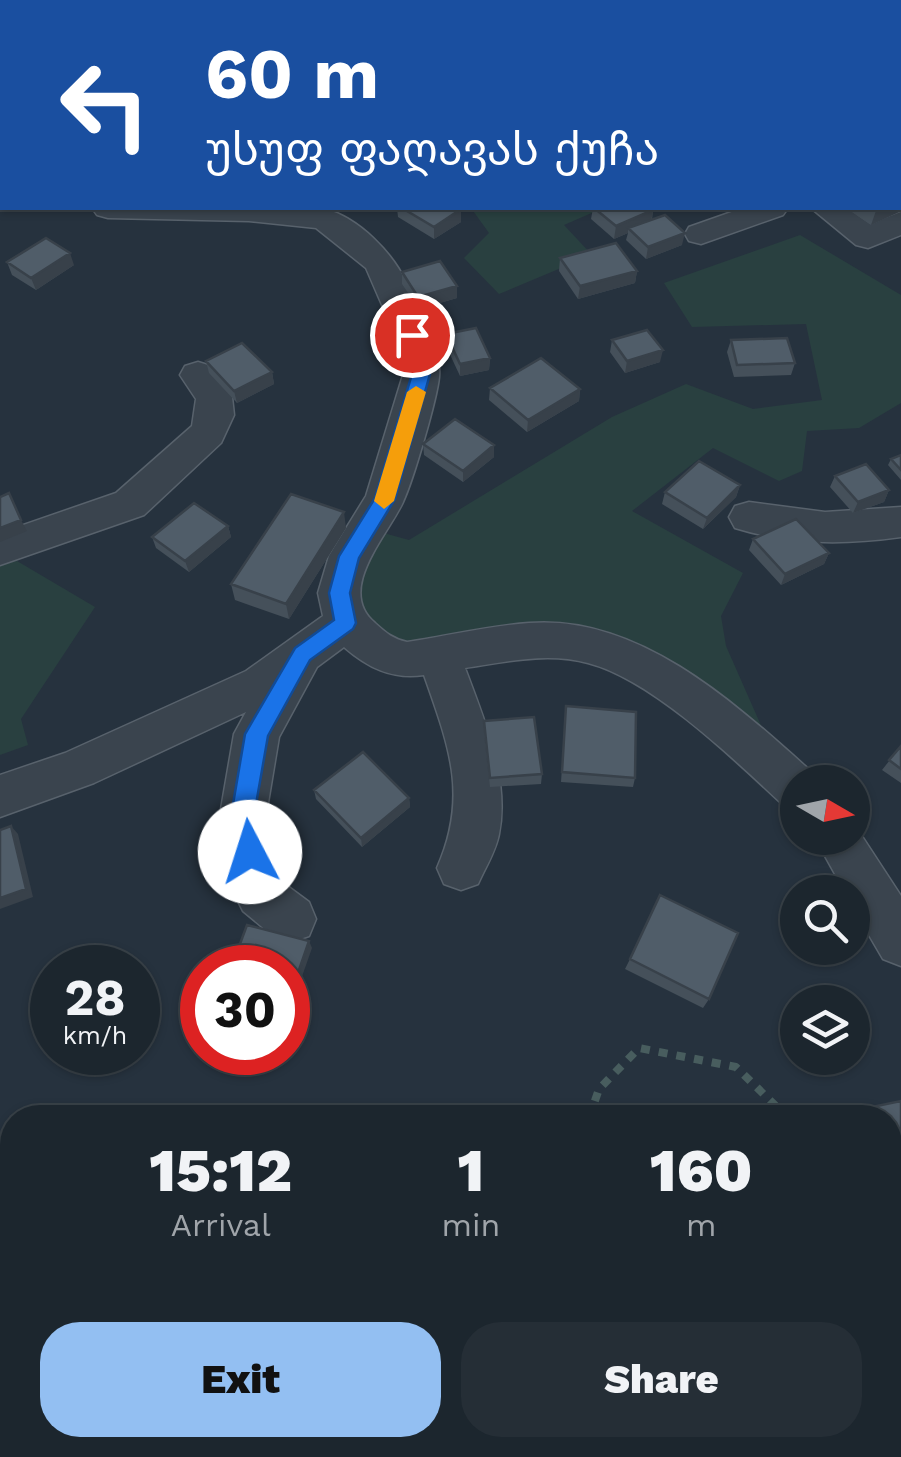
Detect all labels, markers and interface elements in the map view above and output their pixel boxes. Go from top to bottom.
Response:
text: 60 m [205,33,379,115]
icon: left [40,40,170,170]
text: უსუფ ფაღავას ქუჩა [205,123,659,176]
pin [370,293,455,378]
icon: arrive [385,308,440,363]
north arrow [780,765,870,855]
map controls [780,765,870,1075]
position arrow [198,800,302,904]
button: search [780,875,870,965]
speed limit sign: 30 [180,945,310,1075]
text: 28 [64,968,126,1027]
button: layers [780,985,870,1075]
text: km/h [63,1021,127,1050]
text: 15:12 [149,1135,292,1206]
text: 1 [458,1135,484,1206]
text: 160 [650,1135,753,1206]
text: Arrival [171,1206,271,1244]
text: min [442,1206,500,1244]
text: m [686,1206,716,1244]
button: Exit [40,1322,441,1437]
button: Share [461,1322,862,1437]

